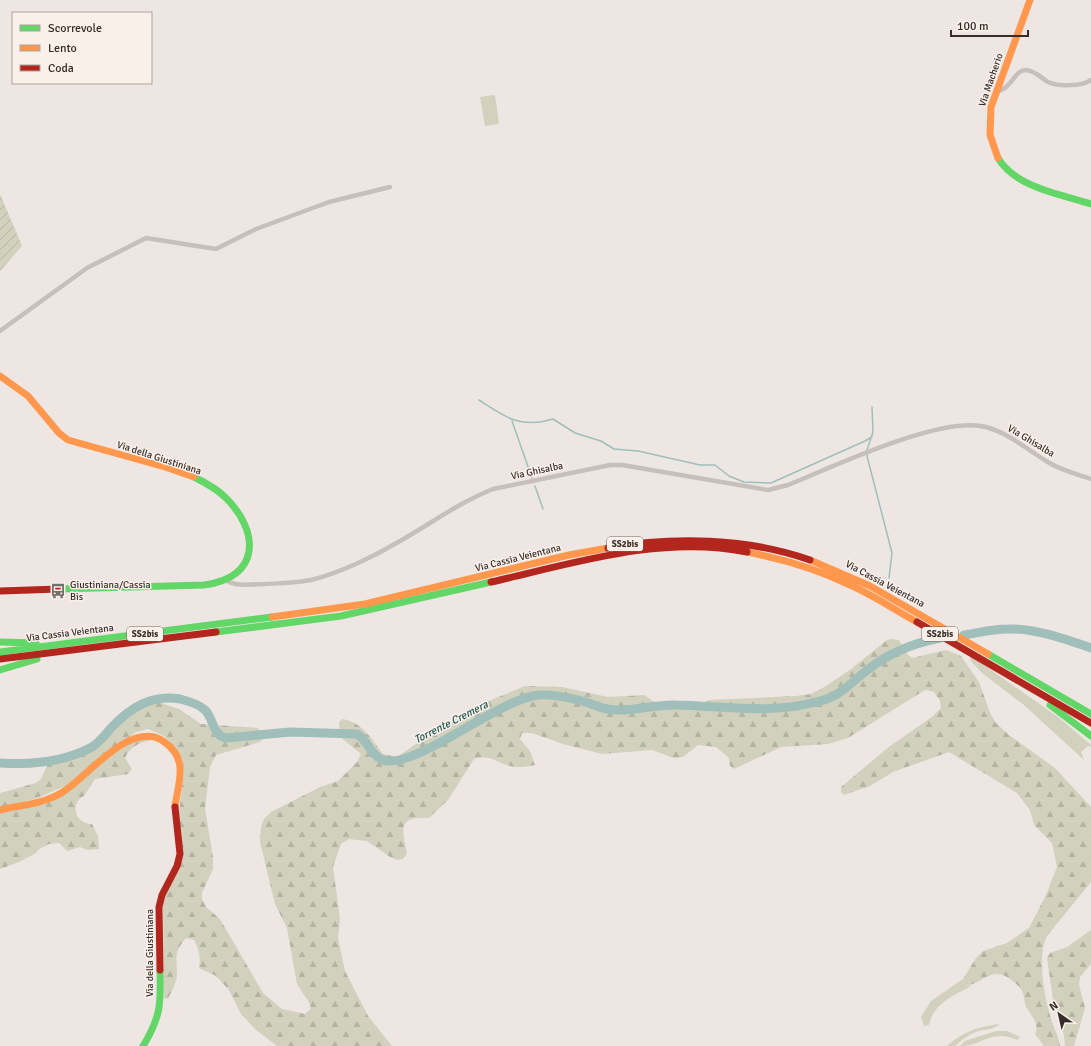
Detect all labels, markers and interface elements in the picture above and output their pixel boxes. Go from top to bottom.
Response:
legend [12,12,152,84]
scale bar [951,12,1028,38]
text: 100 m [957,19,989,34]
text: Scorrevole [48,21,102,36]
text: Lento [48,41,77,56]
street label: Via Macherio [976,52,1006,108]
text: Coda [48,61,74,76]
street label: Via Ghisalba [1005,422,1057,460]
street label: Via della Giustiniana [115,439,203,477]
street label: Via Ghisalba [510,460,564,482]
road number: SS2bis [607,537,643,551]
street label: Via Cassia Veientana [474,542,562,574]
street label: Via Cassia Veientana [843,558,927,610]
place label: Giustiniana/Cassia Bis [70,579,151,603]
bus stop icon: Giustiniana/Cassia Bis [49,582,67,600]
street label: Via Cassia Veientana [26,622,114,644]
road number: SS2bis [127,627,163,641]
road number: SS2bis [922,627,958,641]
water label: Torrente Cremera [412,698,490,746]
street label: Via della Giustiniana [144,909,156,997]
north arrow [1039,994,1079,1034]
text: N [1047,999,1060,1014]

